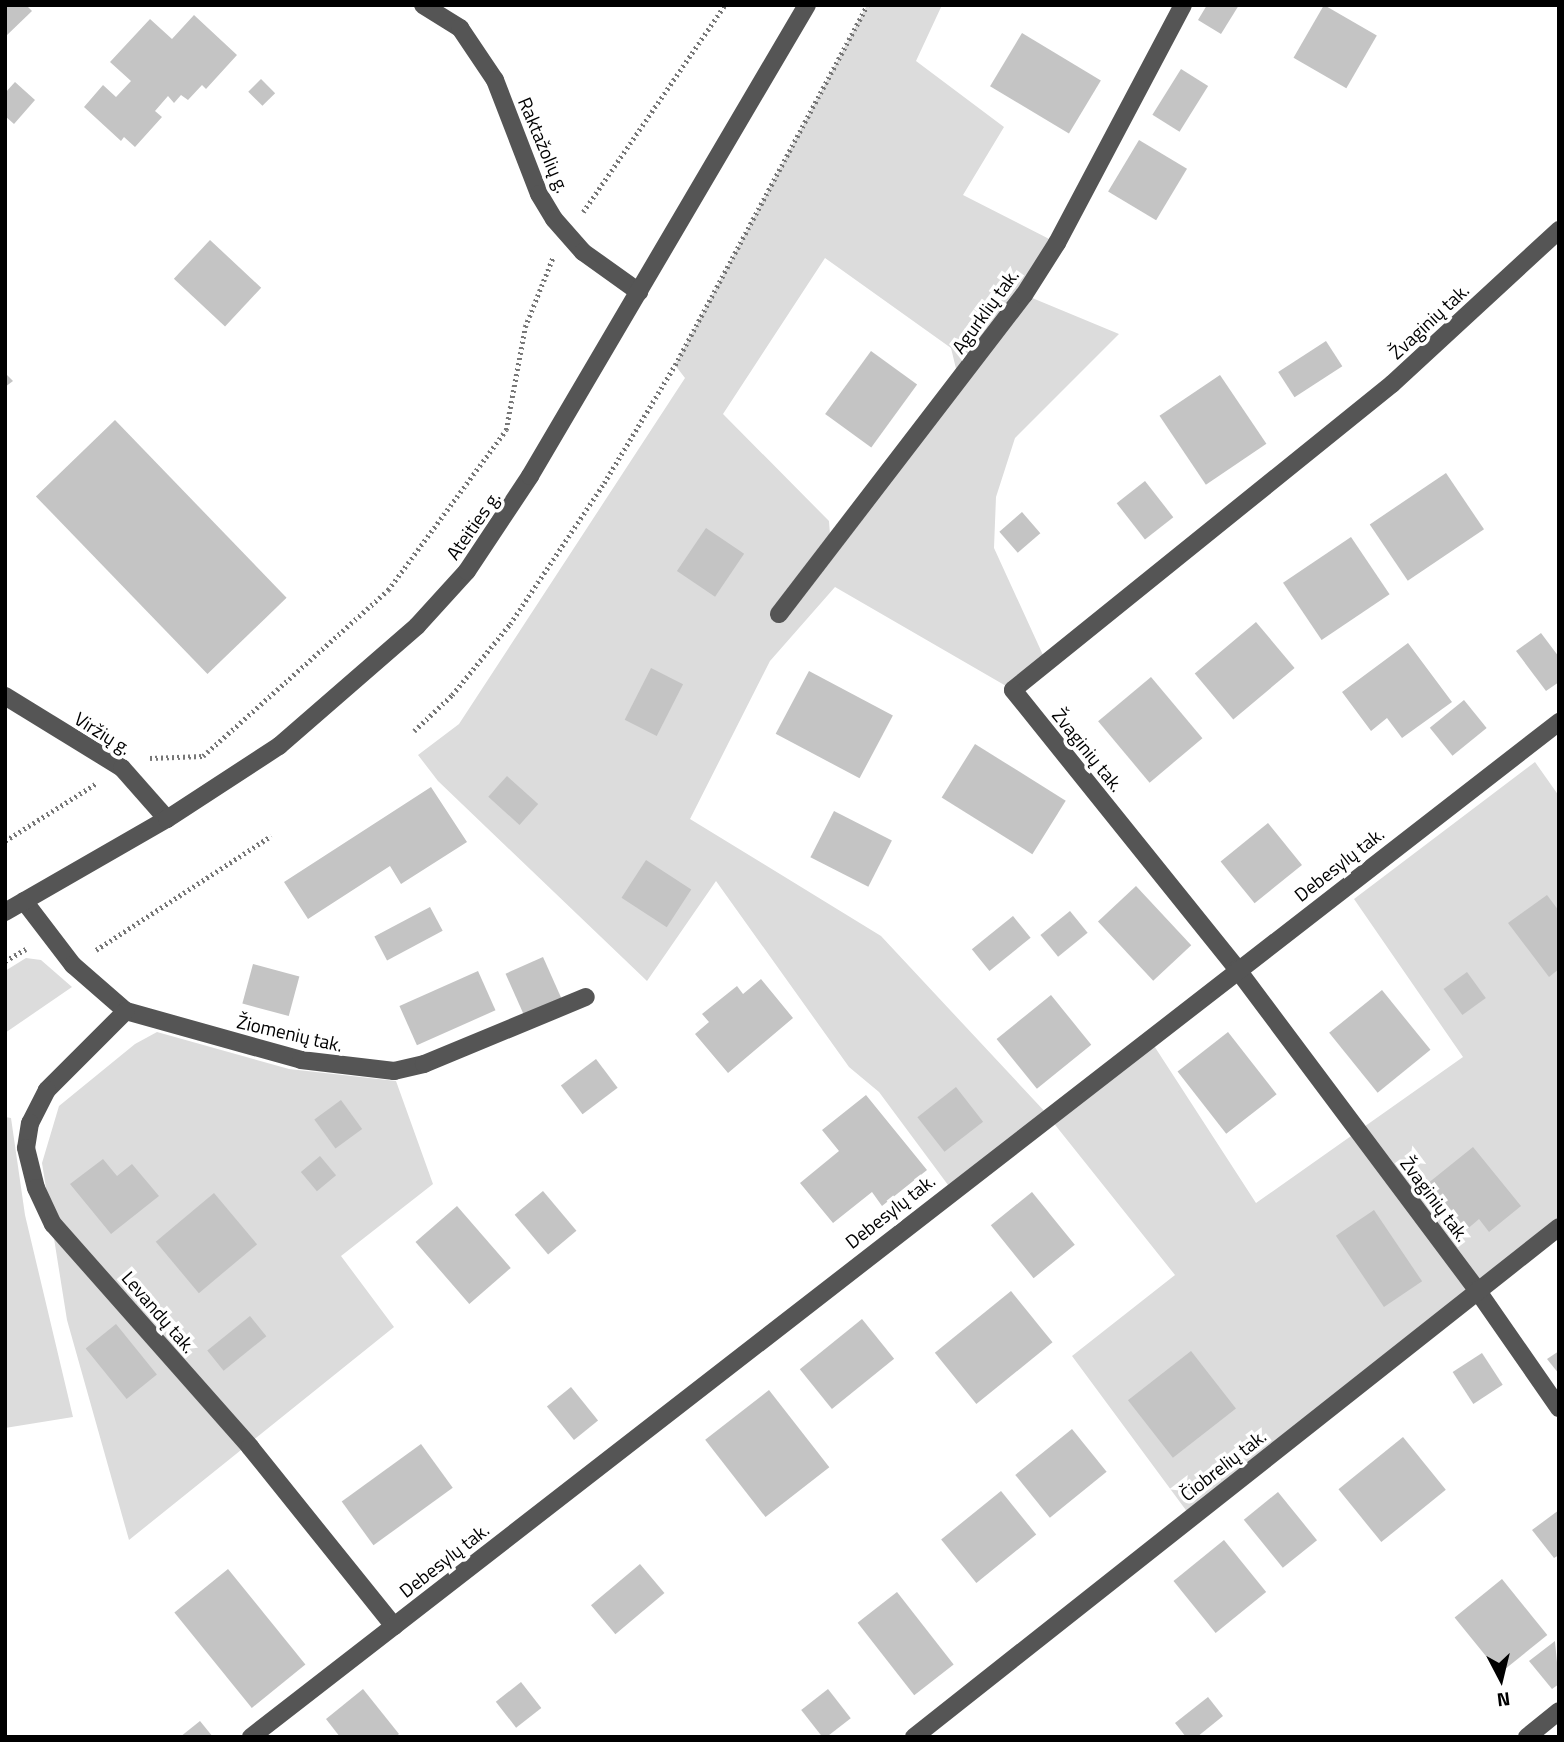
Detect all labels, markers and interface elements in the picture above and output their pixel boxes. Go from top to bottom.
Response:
street label: Raktažolių g. [514,94,574,196]
street label: Agurklių tak. [947,264,1023,358]
street label: Žvaginių tak. [1385,278,1473,364]
street label: Ateities g. [441,486,505,564]
street label: Žvaginių tak. [1048,704,1128,796]
street label: Viržių g. [70,707,136,759]
street label: Debesylų tak. [1290,822,1388,906]
street label: Žiomenių tak. [235,1010,345,1056]
street label: Žvaginių tak. [1396,1152,1474,1246]
street label: Debesylų tak. [841,1169,939,1253]
street label: Levandų tak. [117,1266,201,1358]
street label: Čiobrelių tak. [1176,1424,1270,1506]
street label: Debesylų tak. [395,1518,493,1602]
north arrow [1466,1644,1536,1714]
text: N [1495,1685,1512,1716]

